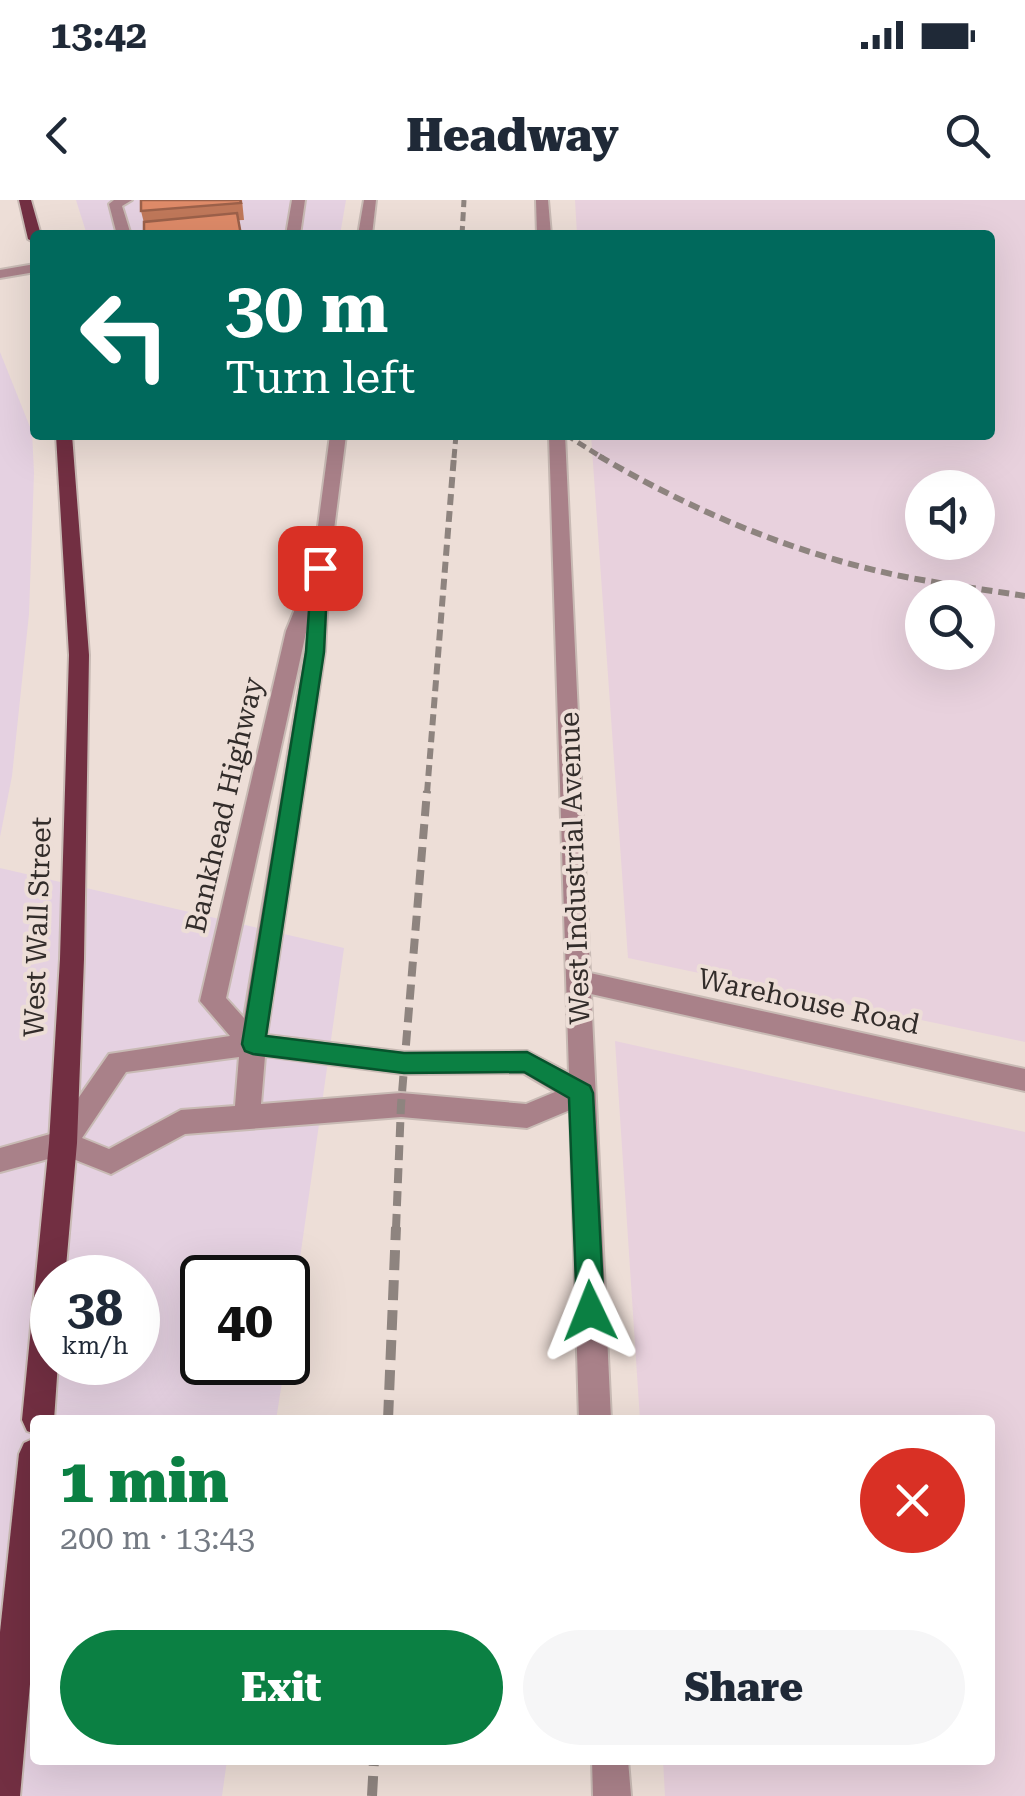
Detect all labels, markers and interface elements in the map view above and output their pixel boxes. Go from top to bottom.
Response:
text: 13:42 [50,13,147,57]
icon: back [30,108,85,163]
icon: search [940,108,995,163]
text: Headway [406,109,619,162]
text: 30 m [225,267,389,349]
icon: left [60,270,190,400]
text: Turn left [225,351,415,404]
map controls [905,470,995,670]
button: sound [905,470,995,560]
pin [278,526,363,611]
icon: arrive [293,541,348,596]
button: search [905,580,995,670]
street label: Bankhead Highway [179,674,270,936]
street label: West Industrial Avenue [553,711,596,1025]
street label: West Wall Street [17,816,58,1038]
street label: Warehouse Road [695,962,923,1041]
speed limit sign: 40 [180,1255,310,1385]
position arrow [538,1259,642,1363]
text: 38 [67,1279,123,1337]
text: km/h [62,1331,128,1360]
text: 1 min [60,1446,229,1517]
button: close [860,1448,965,1553]
text: 200 m · 13:43 [60,1519,255,1557]
button: Exit [60,1630,503,1745]
button: Share [523,1630,965,1745]

